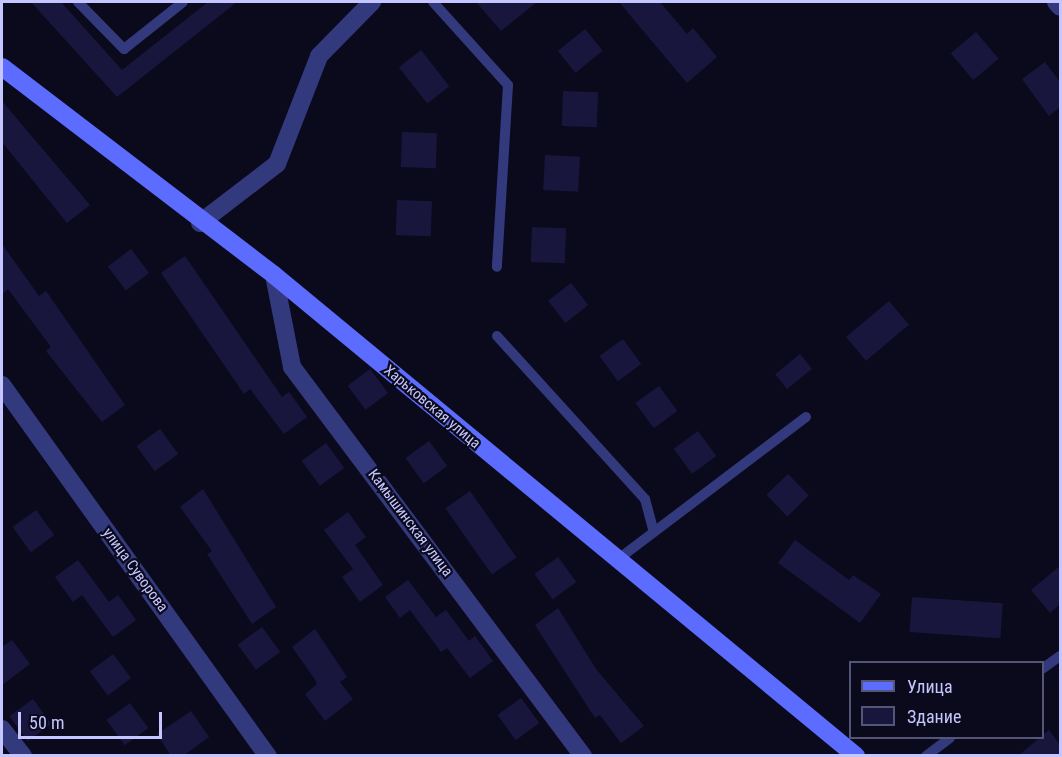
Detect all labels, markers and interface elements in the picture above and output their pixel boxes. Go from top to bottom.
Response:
street label: Харьковская улица [380,361,484,453]
street label: Камышинская улица [364,466,456,580]
street label: улица Суворова [99,525,171,615]
legend [849,661,1044,739]
text: Улица [907,676,953,697]
scale bar [21,700,165,738]
text: Здание [907,706,961,727]
text: 50 m [29,712,64,733]

